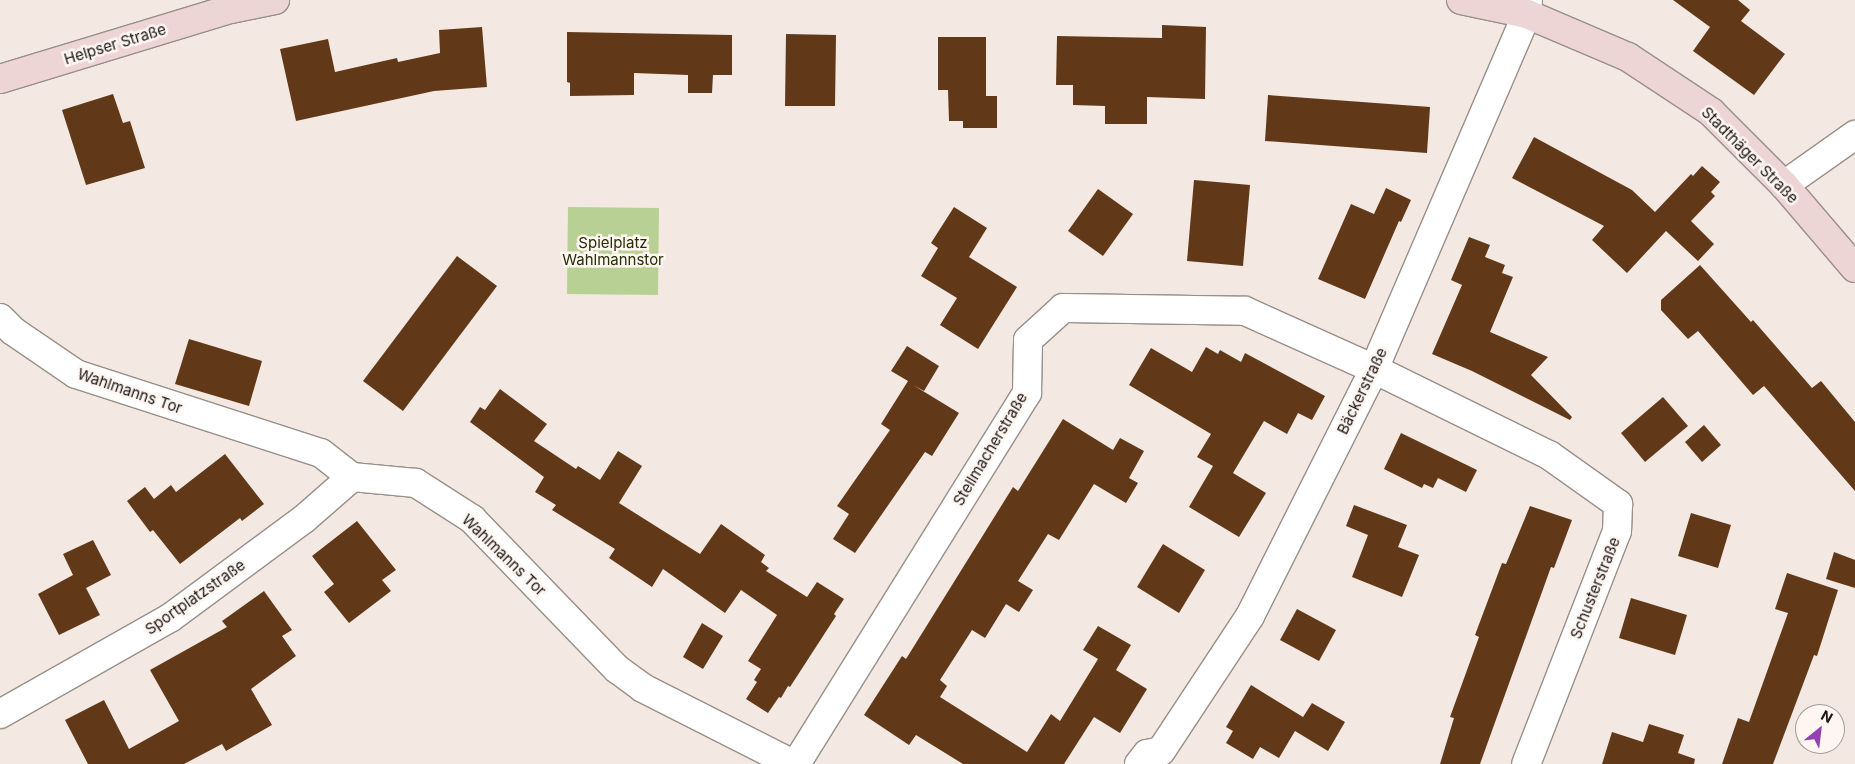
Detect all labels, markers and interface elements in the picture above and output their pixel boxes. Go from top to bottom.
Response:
street label: Helpser Straße [62,20,168,68]
street label: Stadthäger Straße [1698,103,1802,207]
park label: Spielplatz Wahlmannstor [562,233,664,268]
street label: Bäckerstraße [1333,345,1391,437]
street label: Wahlmanns Tor [75,365,185,417]
street label: Stellmacherstraße [949,389,1031,509]
street label: Wahlmanns Tor [458,510,550,600]
street label: Schusterstraße [1566,535,1624,641]
street label: Sportplatzstraße [142,556,248,638]
north arrow [1795,704,1845,754]
text: N [1818,706,1836,726]

